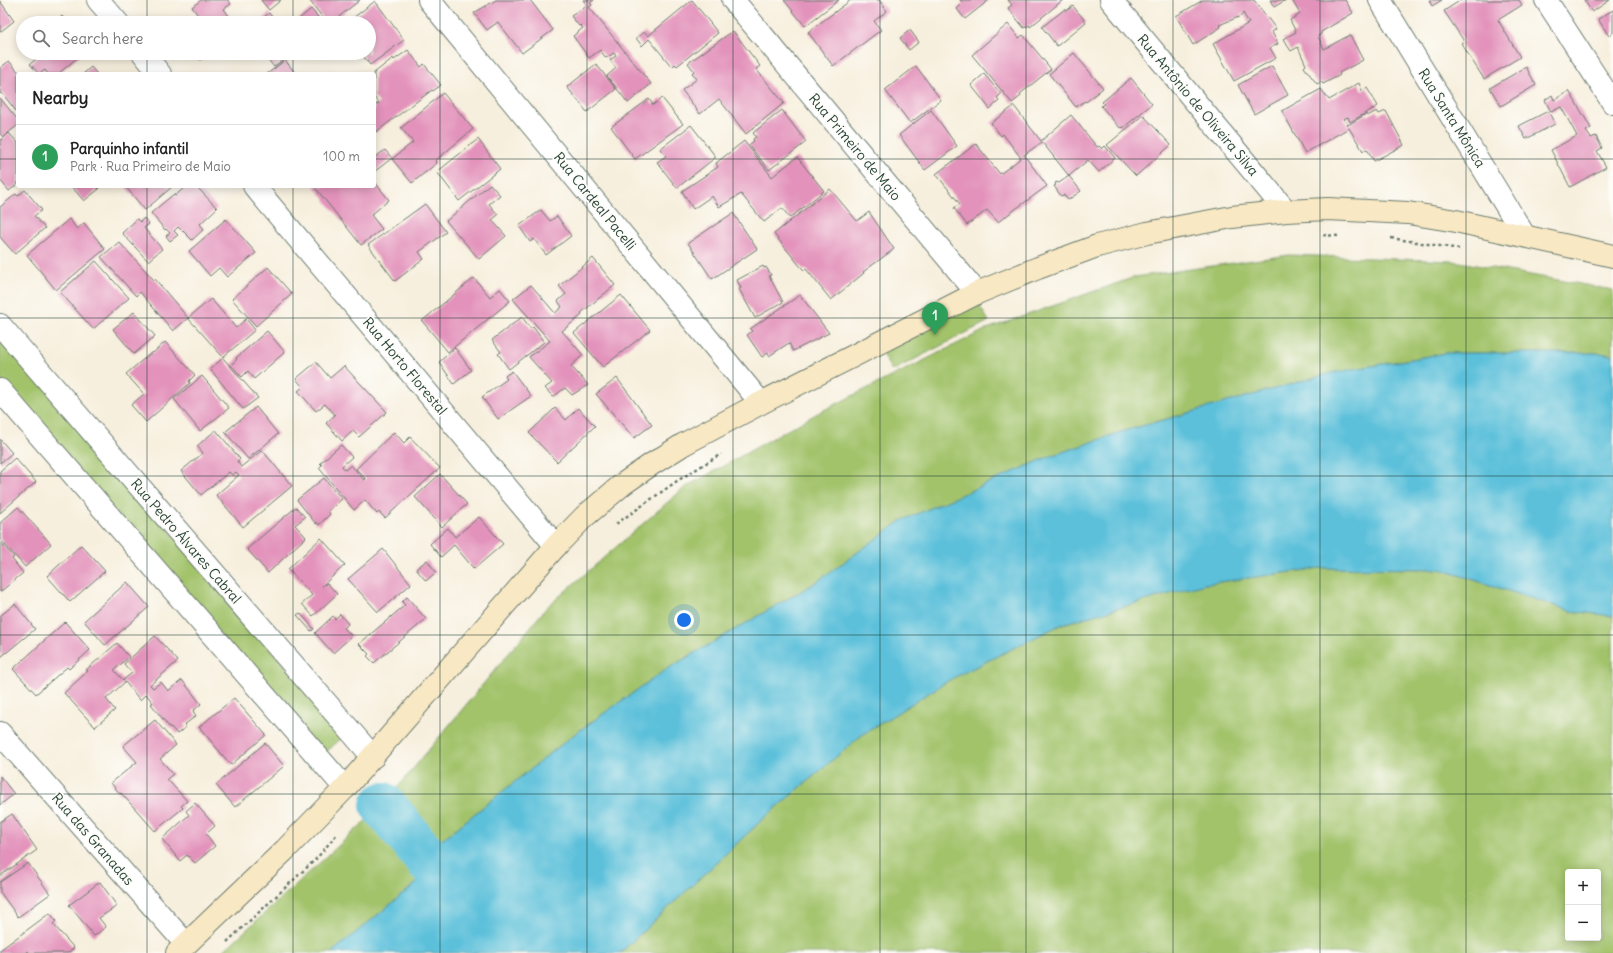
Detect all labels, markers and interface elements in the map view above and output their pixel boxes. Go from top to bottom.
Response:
search box [16,16,376,60]
icon: search [30,27,52,49]
text: Search here [62,29,143,48]
street label: Rua Antônio de Oliveira Silva [1133,30,1263,180]
street label: Rua Santa Mônica [1414,65,1490,171]
text: Nearby [32,87,88,109]
street label: Rua Primeiro de Maio [805,90,905,204]
text: Parquinho infantil [70,139,189,158]
text: 1 [42,148,48,165]
text: 100 m [323,148,360,165]
street label: Rua Cardeal Pacelli [550,148,640,254]
text: Park · Rua Primeiro de Maio [70,158,231,175]
pin: 1 [922,302,948,335]
street label: Rua Horto Florestal [359,314,451,418]
street label: Rua Pedro Álvares Cabral [127,475,245,607]
your location [674,610,694,630]
street label: Rua das Granadas [48,789,138,889]
map controls [1565,869,1601,941]
button: + [1565,869,1601,905]
button: − [1565,905,1601,941]

